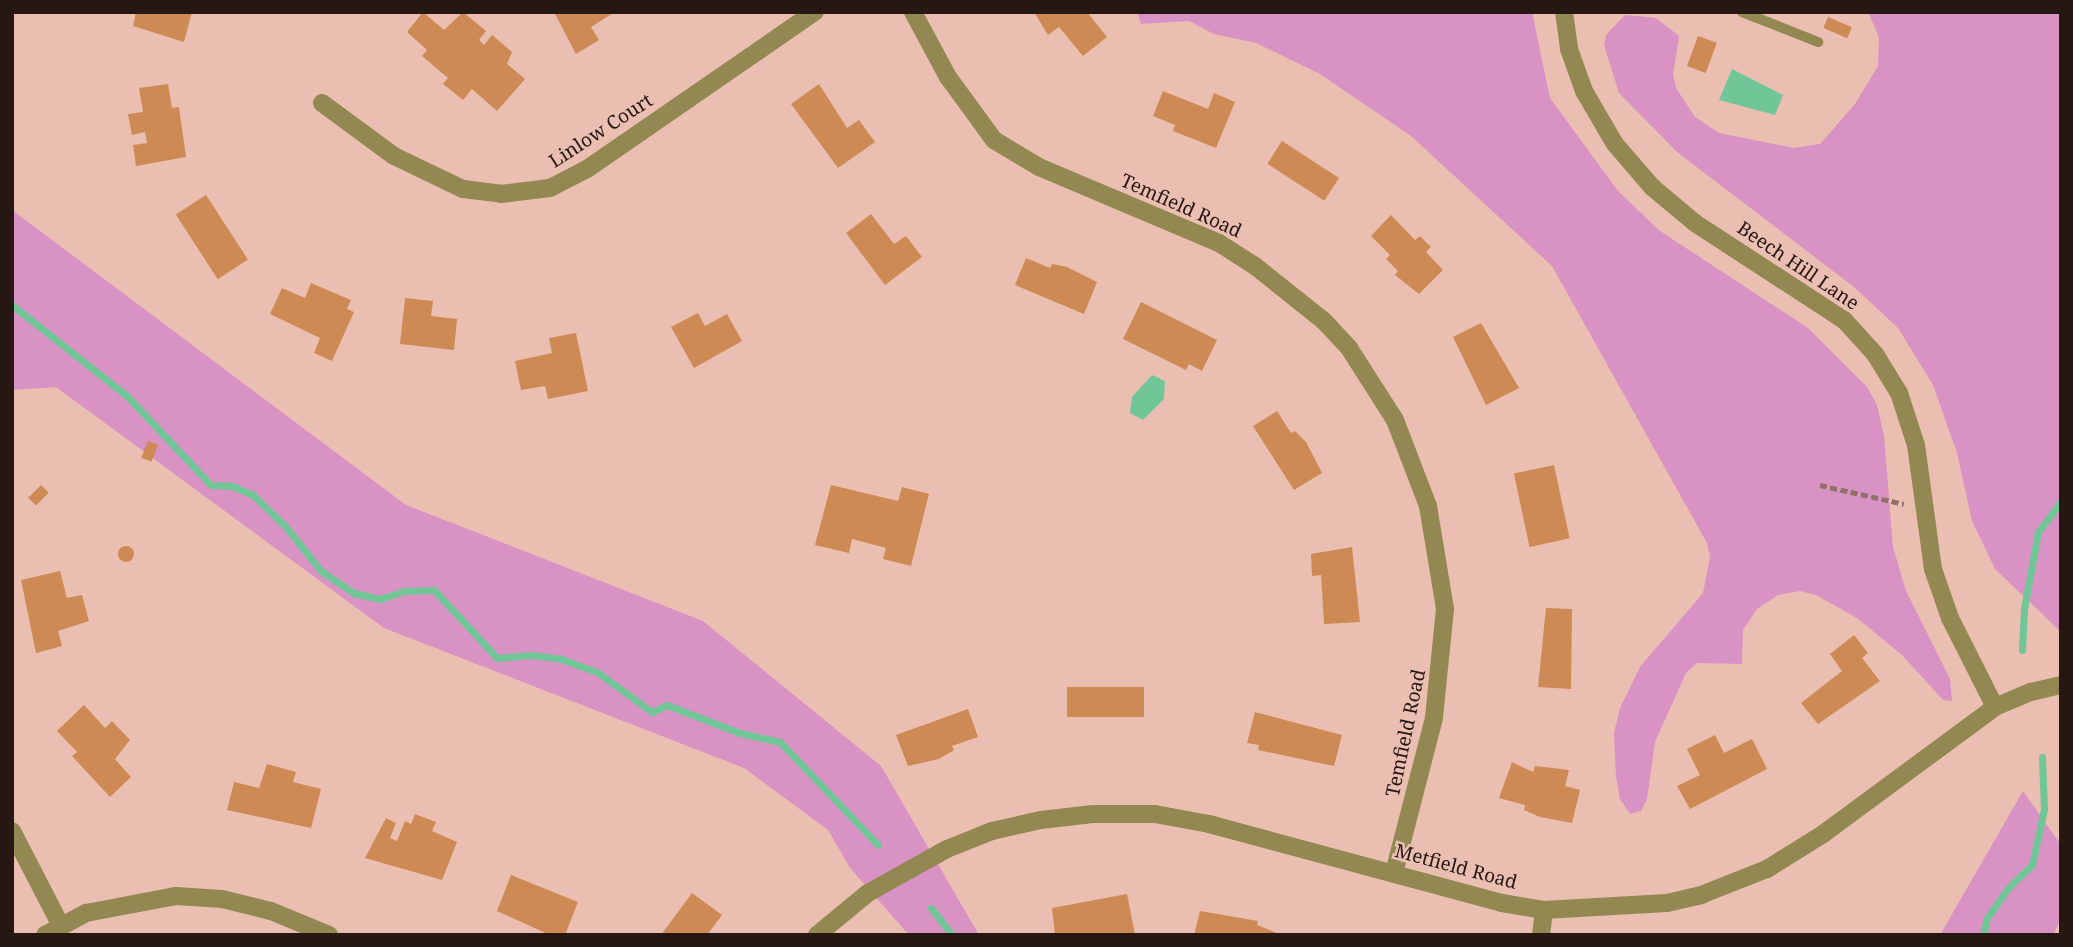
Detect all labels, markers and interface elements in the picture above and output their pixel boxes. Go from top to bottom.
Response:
street label: Linlow Court [545,89,657,173]
street label: Temfield Road [1117,169,1245,243]
street label: Beech Hill Lane [1733,217,1863,315]
street label: Temfield Road [1381,667,1431,799]
street label: Metfield Road [1392,840,1520,894]

